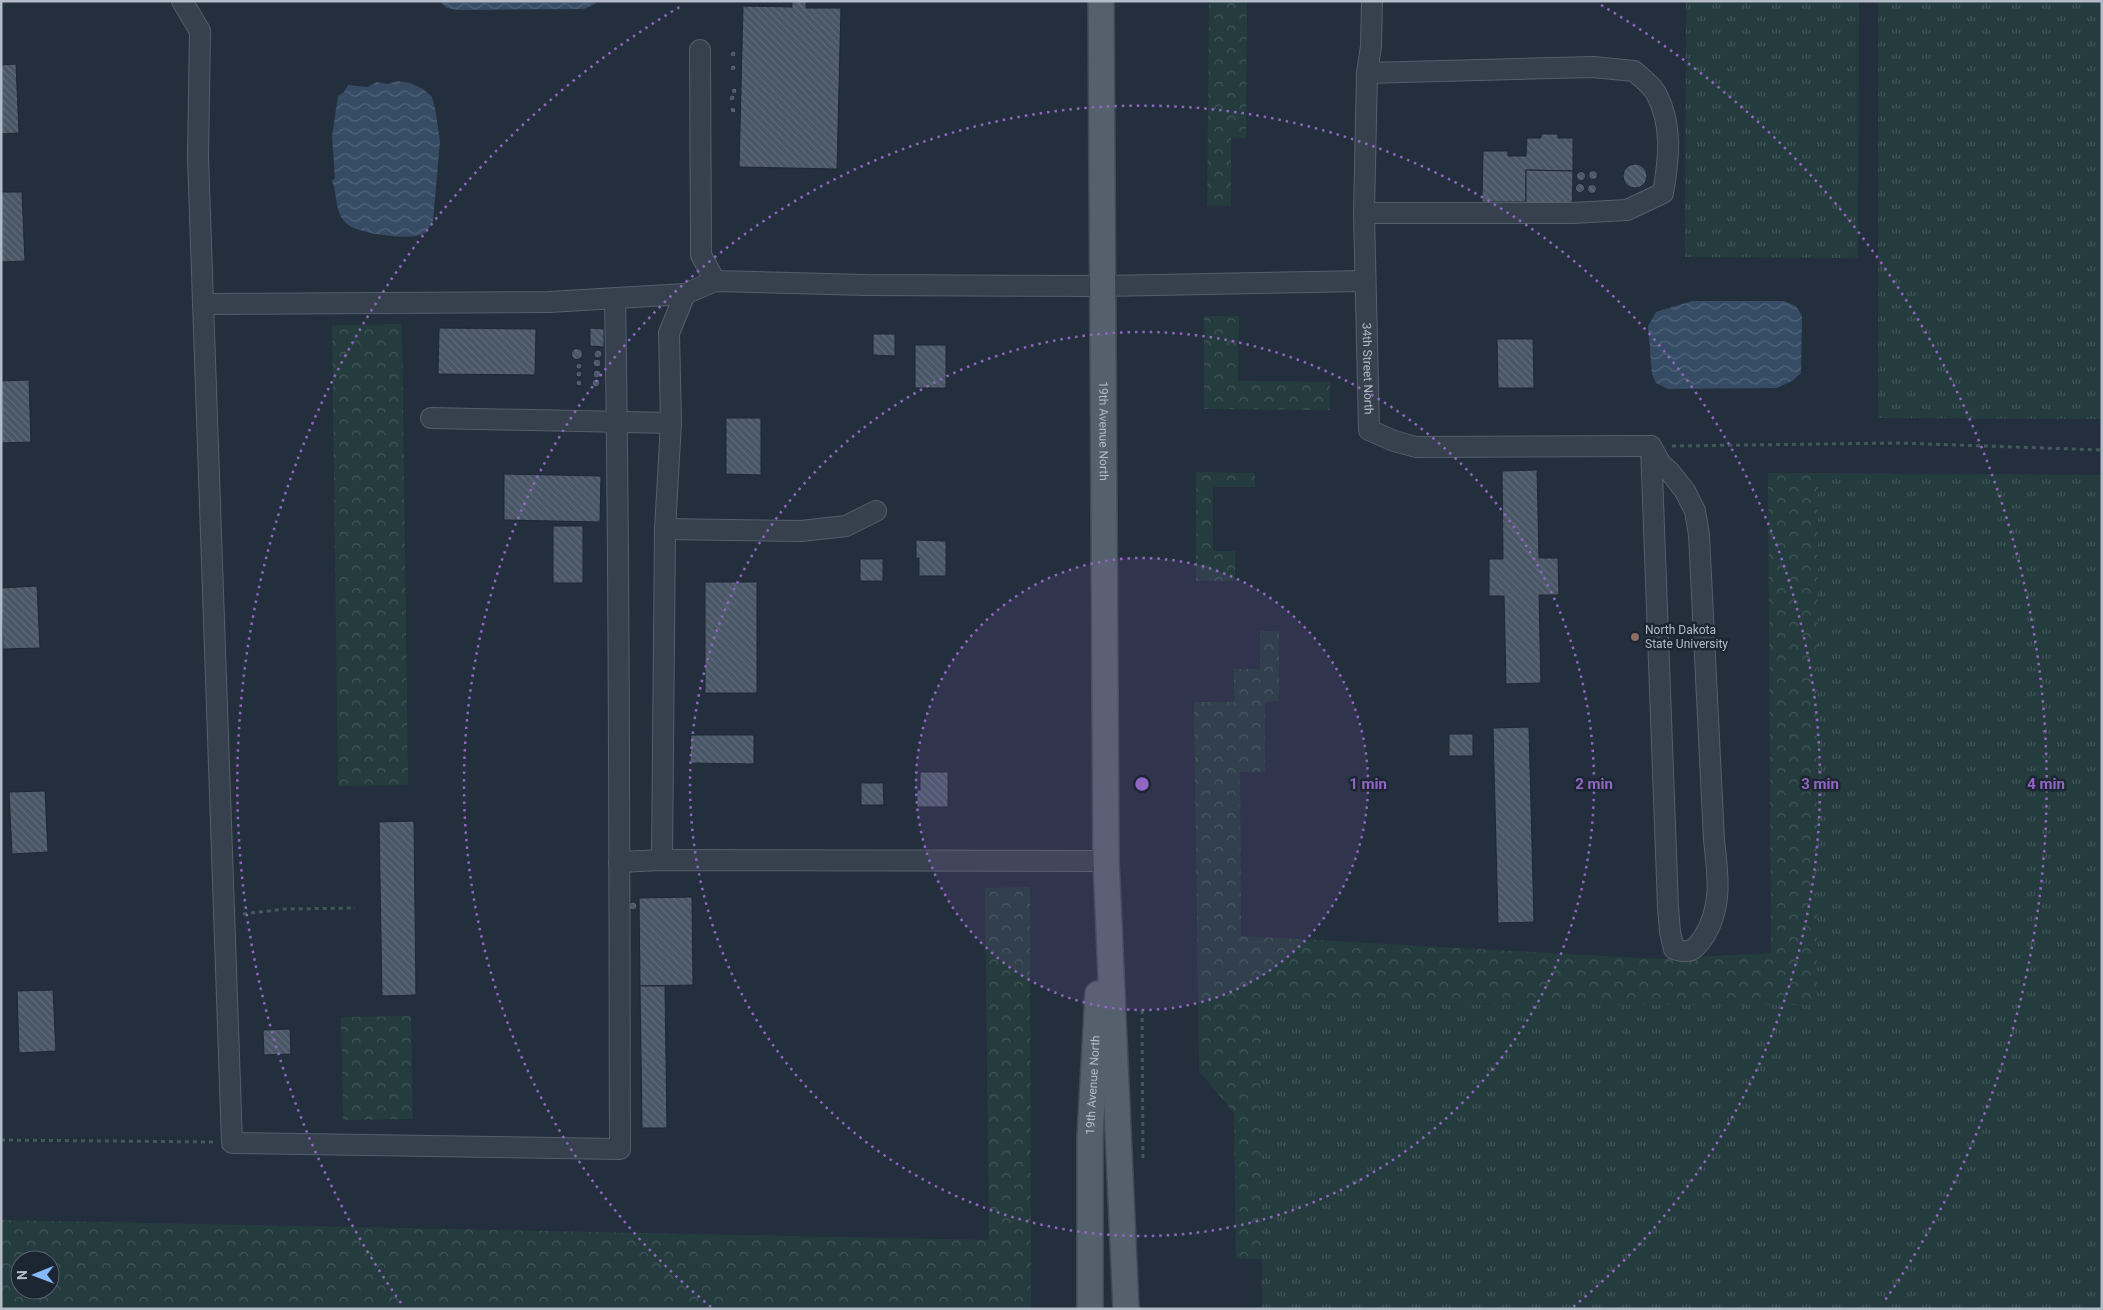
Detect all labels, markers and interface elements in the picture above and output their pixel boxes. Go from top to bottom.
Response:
street label: 34th Street North [1360,322,1376,415]
street label: 19th Avenue North [1096,381,1111,481]
place label: North Dakota State University [1645,623,1728,651]
marker: North Dakota State University [1629,631,1641,643]
centre of rings [1133,775,1151,793]
text: 1 min [1349,775,1387,793]
text: 2 min [1575,775,1613,793]
text: 3 min [1801,775,1839,793]
text: 4 min [2027,775,2065,793]
street label: 19th Avenue North [1083,1035,1103,1135]
north arrow [10,1250,60,1300]
text: N [14,1270,30,1280]

